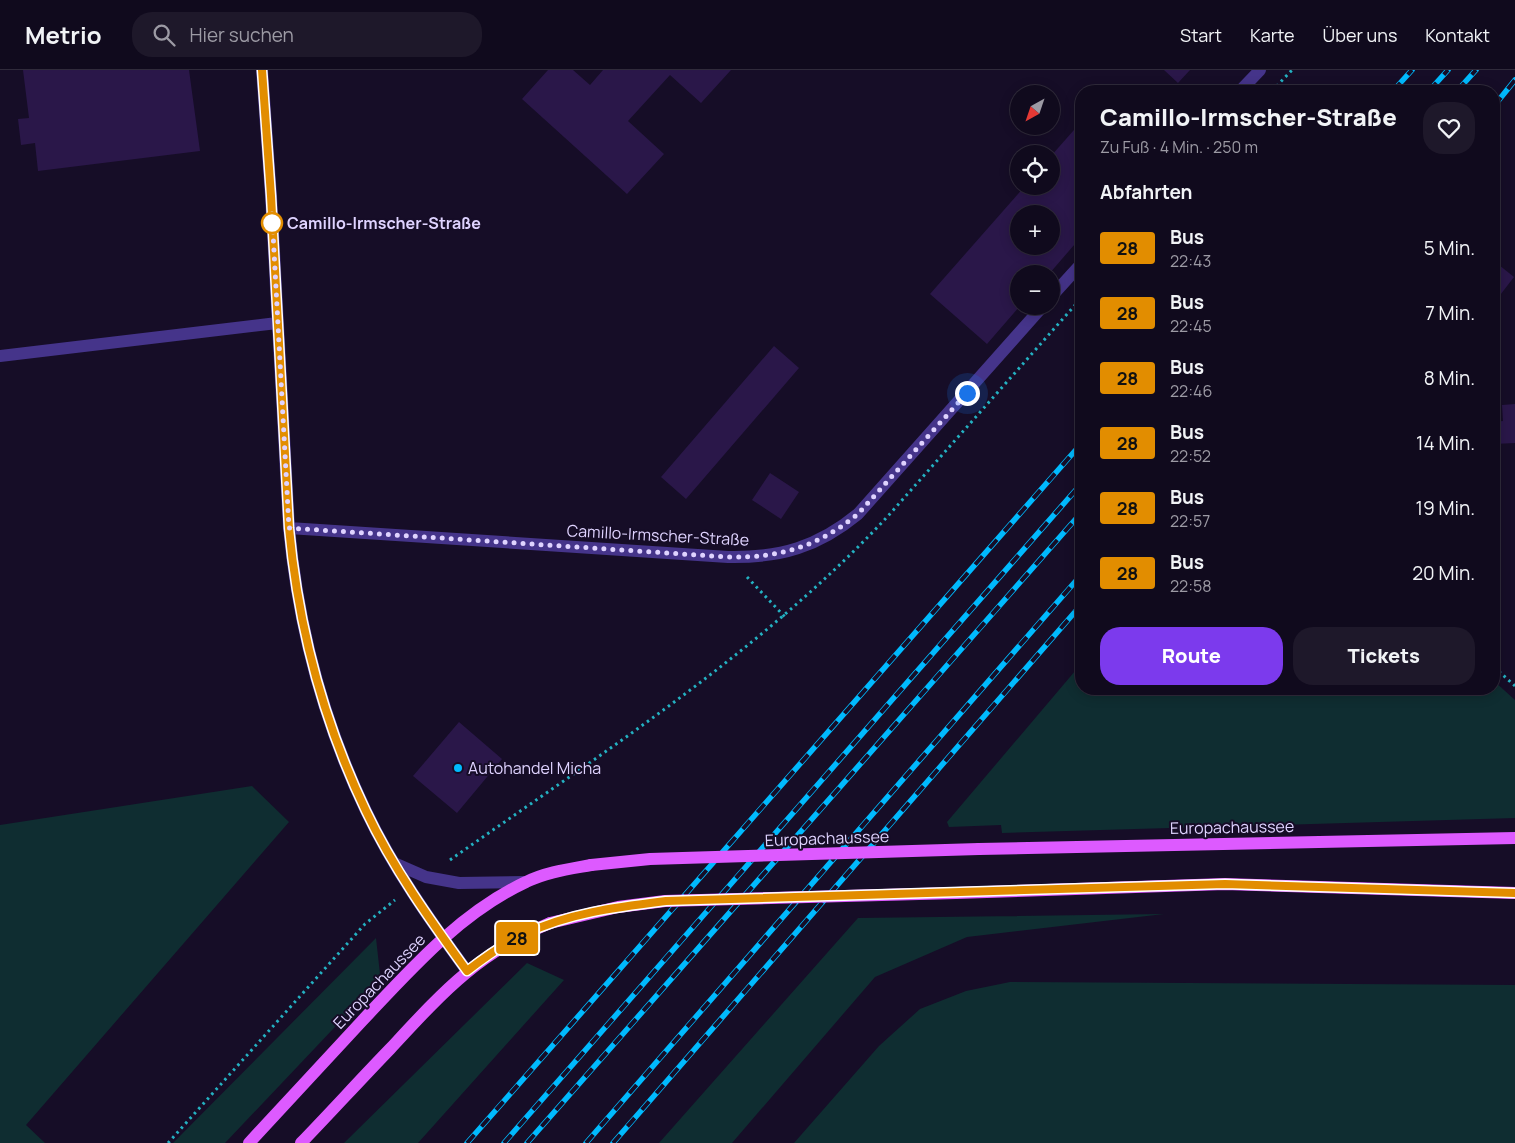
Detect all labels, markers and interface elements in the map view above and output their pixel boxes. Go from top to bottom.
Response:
search box [132,12,482,57]
text: Metrio [25,18,102,51]
icon: search [150,21,178,49]
text: Hier suchen [190,22,294,48]
text: Start [1180,23,1222,47]
text: Karte [1250,23,1295,47]
text: Über uns [1323,23,1397,47]
text: Kontakt [1425,23,1490,47]
north arrow [1010,85,1060,135]
map controls [1010,85,1060,315]
text: Camillo-Irmscher-Straße [1100,100,1397,133]
button: heart [1423,102,1475,154]
text: Zu Fuß · 4 Min. · 250 m [1100,136,1258,158]
button: locate [1010,145,1060,195]
text: Abfahrten [1100,179,1193,205]
button: + [1010,205,1060,255]
marker: Camillo-Irmscher-Straße [261,212,283,234]
place label: Camillo-Irmscher-Straße [287,212,481,234]
text: Bus [1170,224,1204,250]
text: 5 Min. [1424,235,1475,261]
text: 28 [1117,236,1138,260]
text: 22:43 [1170,250,1211,272]
button: − [1010,265,1060,315]
text: Bus [1170,289,1204,315]
text: 7 Min. [1425,300,1475,326]
text: 28 [1117,301,1138,325]
text: 22:45 [1170,315,1212,337]
text: Bus [1170,354,1204,380]
text: 8 Min. [1424,365,1475,391]
text: 28 [1117,366,1138,390]
text: 22:46 [1170,380,1212,402]
your location [955,381,980,406]
text: Bus [1170,419,1204,445]
text: 14 Min. [1416,430,1475,456]
text: 28 [1117,431,1138,455]
text: 22:52 [1170,445,1211,467]
text: Bus [1170,484,1204,510]
text: 19 Min. [1415,495,1475,521]
text: 28 [1117,496,1138,520]
text: 22:57 [1170,510,1210,532]
street label: Camillo-Irmscher-Straße [566,519,750,551]
text: Bus [1170,549,1204,575]
text: 20 Min. [1412,560,1475,586]
text: 28 [1117,561,1138,585]
text: 22:58 [1170,575,1212,597]
button: Route [1100,627,1283,685]
button: Tickets [1293,627,1475,685]
place label: Autohandel Micha [468,757,601,779]
marker: Autohandel Micha [452,762,464,774]
street label: Europachaussee [1170,815,1294,839]
street label: Europachaussee [764,825,890,851]
line badge: 28 [494,922,540,954]
text: 28 [506,926,528,950]
street label: Europachaussee [328,929,430,1033]

